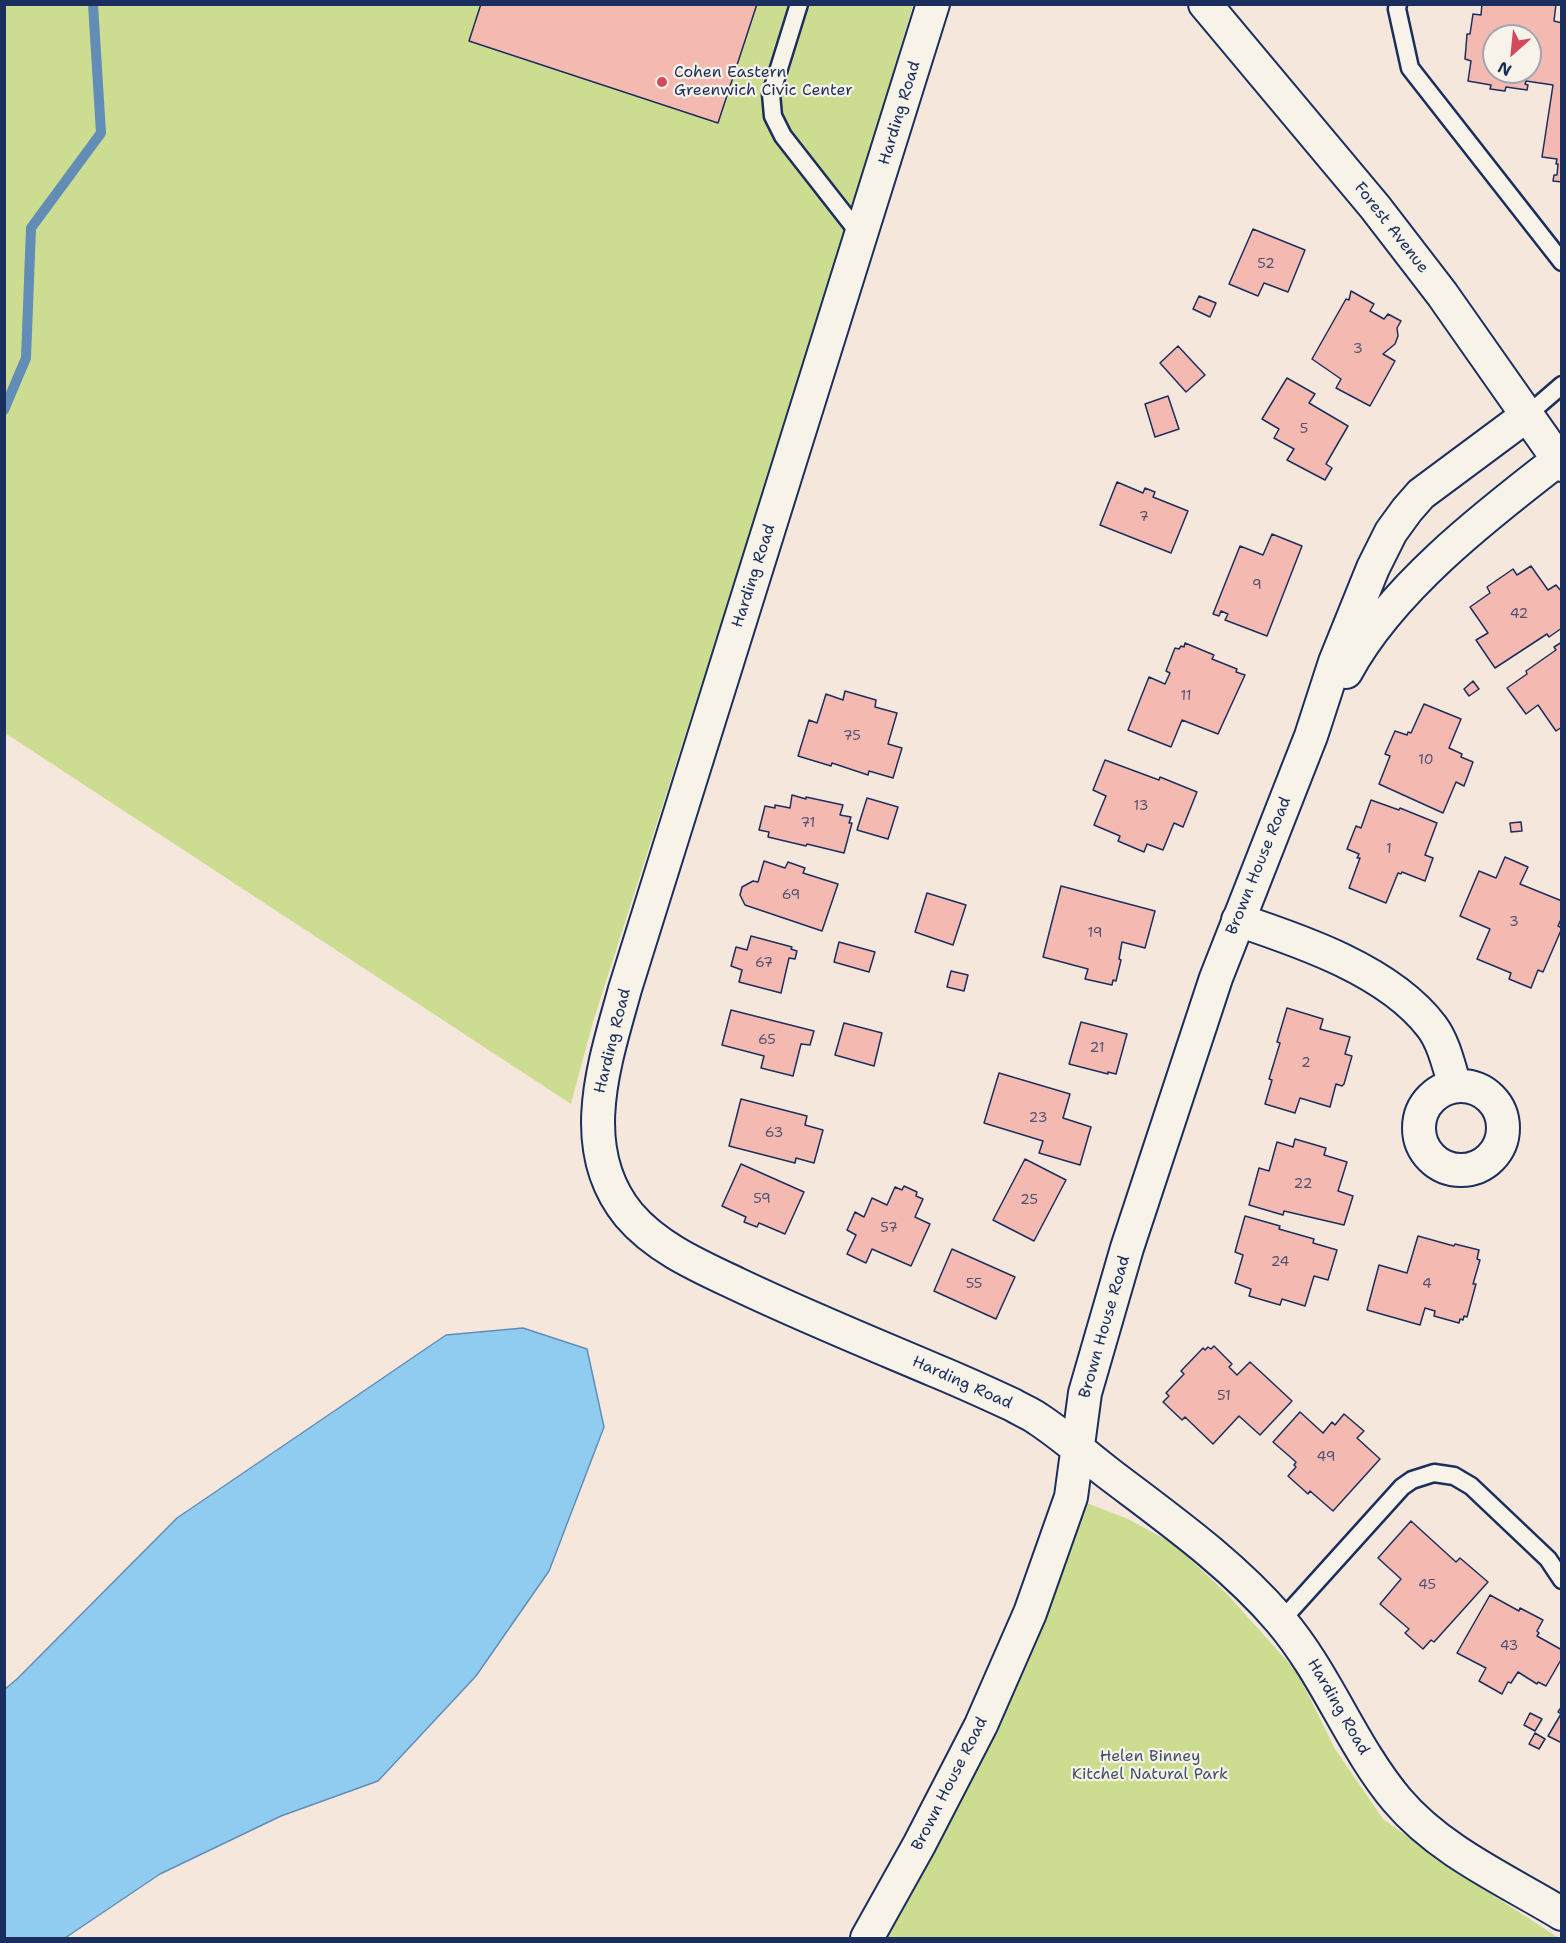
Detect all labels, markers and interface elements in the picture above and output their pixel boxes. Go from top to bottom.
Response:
north arrow [1482,24,1542,84]
text: N [1494,56,1515,81]
street label: Harding Road [875,59,925,167]
place label: Cohen Eastern Greenwich Civic Center [674,63,853,101]
marker: Cohen Eastern Greenwich Civic Center [655,75,669,89]
street label: Forest Avenue [1350,179,1432,277]
house number: 52 [1257,256,1275,272]
house number: 3 [1353,341,1363,357]
house number: 5 [1300,421,1308,437]
house number: 7 [1139,509,1149,525]
street label: Harding Road [728,522,780,630]
house number: 9 [1252,577,1262,593]
house number: 42 [1510,606,1528,622]
house number: 11 [1180,688,1192,704]
house number: 75 [843,728,861,744]
house number: 10 [1418,752,1434,768]
street label: Brown House Road [1223,794,1295,938]
house number: 13 [1134,798,1148,814]
house number: 71 [801,815,815,831]
house number: 1 [1386,841,1392,857]
house number: 69 [782,887,800,903]
house number: 3 [1509,914,1519,930]
house number: 19 [1087,925,1103,941]
house number: 67 [755,955,773,971]
street label: Harding Road [591,986,635,1096]
house number: 65 [758,1032,776,1048]
house number: 21 [1090,1040,1104,1056]
house number: 2 [1301,1055,1311,1071]
house number: 23 [1029,1110,1047,1126]
house number: 63 [765,1125,783,1141]
house number: 22 [1294,1176,1312,1192]
house number: 59 [753,1191,771,1207]
house number: 25 [1020,1192,1038,1208]
house number: 57 [880,1220,898,1236]
street label: Brown House Road [1075,1254,1135,1400]
house number: 24 [1271,1254,1289,1270]
house number: 55 [966,1276,982,1292]
house number: 4 [1422,1276,1432,1292]
street label: Harding Road [909,1352,1015,1414]
house number: 51 [1217,1388,1231,1404]
house number: 49 [1317,1449,1335,1465]
house number: 45 [1418,1577,1436,1593]
house number: 43 [1500,1638,1518,1654]
street label: Harding Road [1303,1656,1373,1758]
street label: Brown House Road [908,1714,992,1854]
park label: Helen Binney Kitchel Natural Park [1072,1747,1228,1785]

